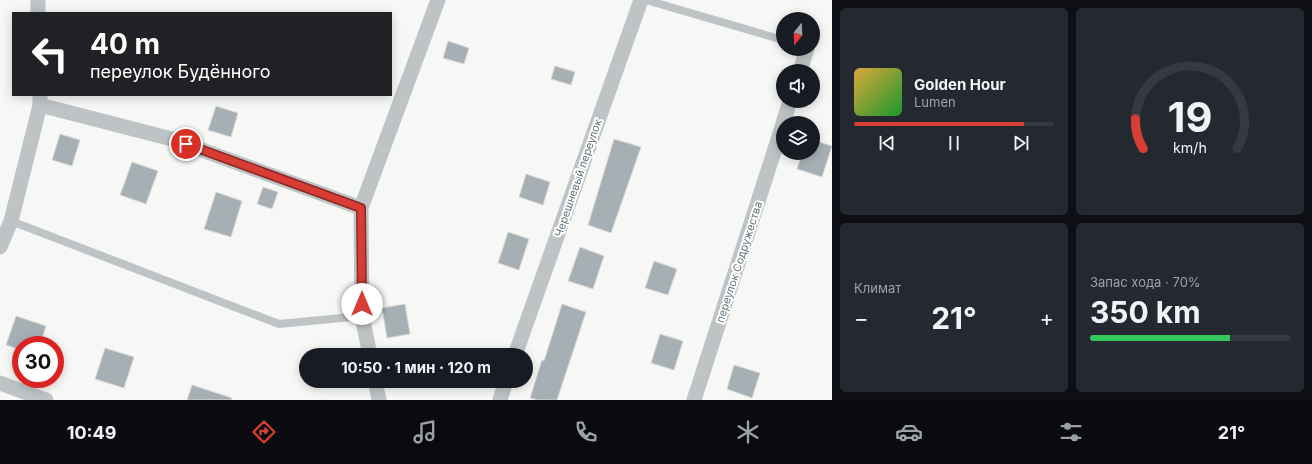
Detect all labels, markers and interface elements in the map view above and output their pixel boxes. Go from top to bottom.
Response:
north arrow [776,12,820,56]
map controls [776,12,820,160]
text: 40 m [90,27,160,61]
icon: left [24,28,76,80]
text: переулок Будённого [90,61,271,82]
button: sound [776,64,820,108]
text: Golden Hour [914,75,1006,94]
text: 19 [1168,92,1212,142]
text: Lumen [914,94,956,110]
button: layers [776,116,820,160]
street label: Черешневый переулок [551,117,605,239]
pin [169,127,203,161]
icon: previous [876,132,898,154]
icon: pause [943,132,965,154]
icon: next [1010,132,1032,154]
icon: arrive [175,133,197,155]
text: km/h [1173,139,1207,156]
street label: переулок Содружества [713,200,765,324]
text: Запас хода · 70% [1090,274,1201,290]
text: Климат [854,280,901,296]
position arrow [341,283,383,325]
text: 350 km [1090,294,1201,330]
text: 21° [931,300,977,336]
text: − [854,305,869,331]
text: + [1039,305,1054,331]
speed limit sign: 30 [12,336,64,388]
text: 10:50 · 1 мин · 120 m [341,358,491,377]
icon: directions [250,418,278,446]
icon: music [411,418,439,446]
icon: phone [572,418,600,446]
icon: climate [734,418,762,446]
icon: car [895,418,923,446]
icon: filters [1057,418,1085,446]
text: 10:49 [67,422,116,443]
text: 21° [1218,422,1245,443]

